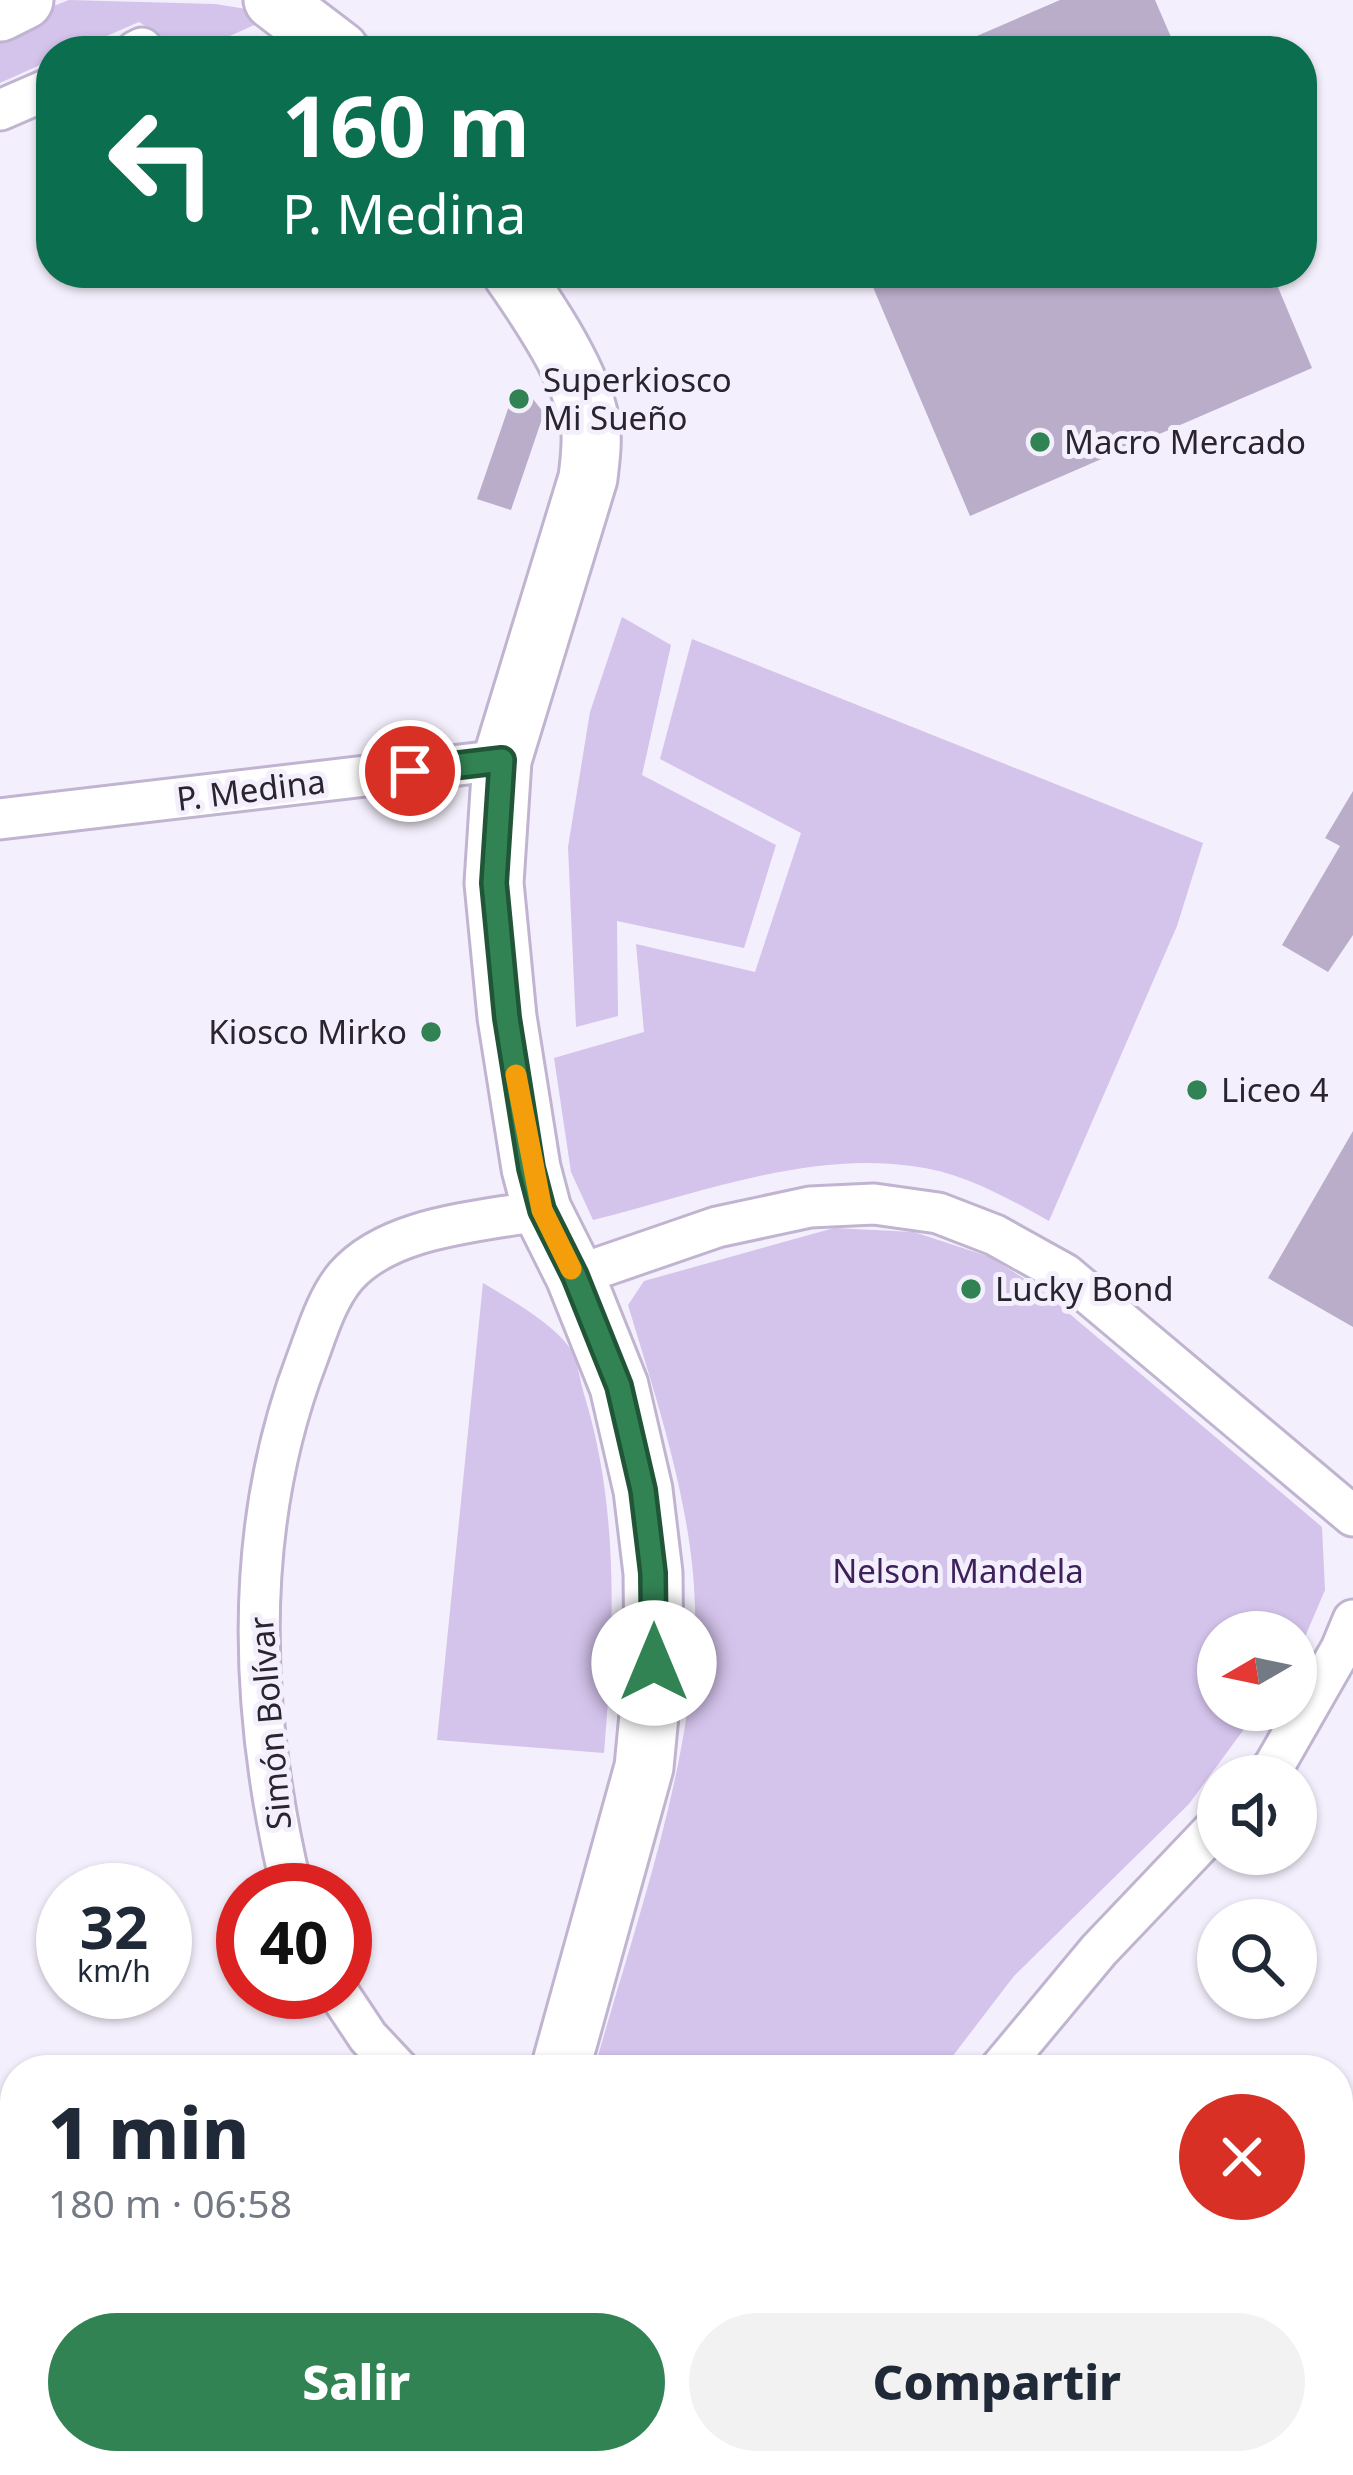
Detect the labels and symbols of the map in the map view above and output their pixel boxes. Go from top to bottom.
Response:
place label: Superkiosco Mi Sueño [543,357,732,440]
marker: Superkiosco Mi Sueño [506,386,532,412]
place label: Macro Mercado [1064,419,1306,464]
marker: Macro Mercado [1027,429,1053,455]
pin [359,720,461,822]
street label: P. Medina [174,758,328,821]
place label: Kiosco Mirko [208,1009,407,1054]
marker: Kiosco Mirko [418,1019,444,1045]
place label: Liceo 4 [1221,1067,1329,1112]
marker: Liceo 4 [1184,1077,1210,1103]
place label: Lucky Bond [995,1266,1174,1311]
marker: Lucky Bond [958,1276,984,1302]
park label: Nelson Mandela [832,1548,1084,1593]
position arrow [591,1600,717,1726]
north arrow [1197,1611,1317,1731]
street label: Simón Bolívar [238,1614,301,1831]
speed limit sign: 40 [216,1863,372,2019]

